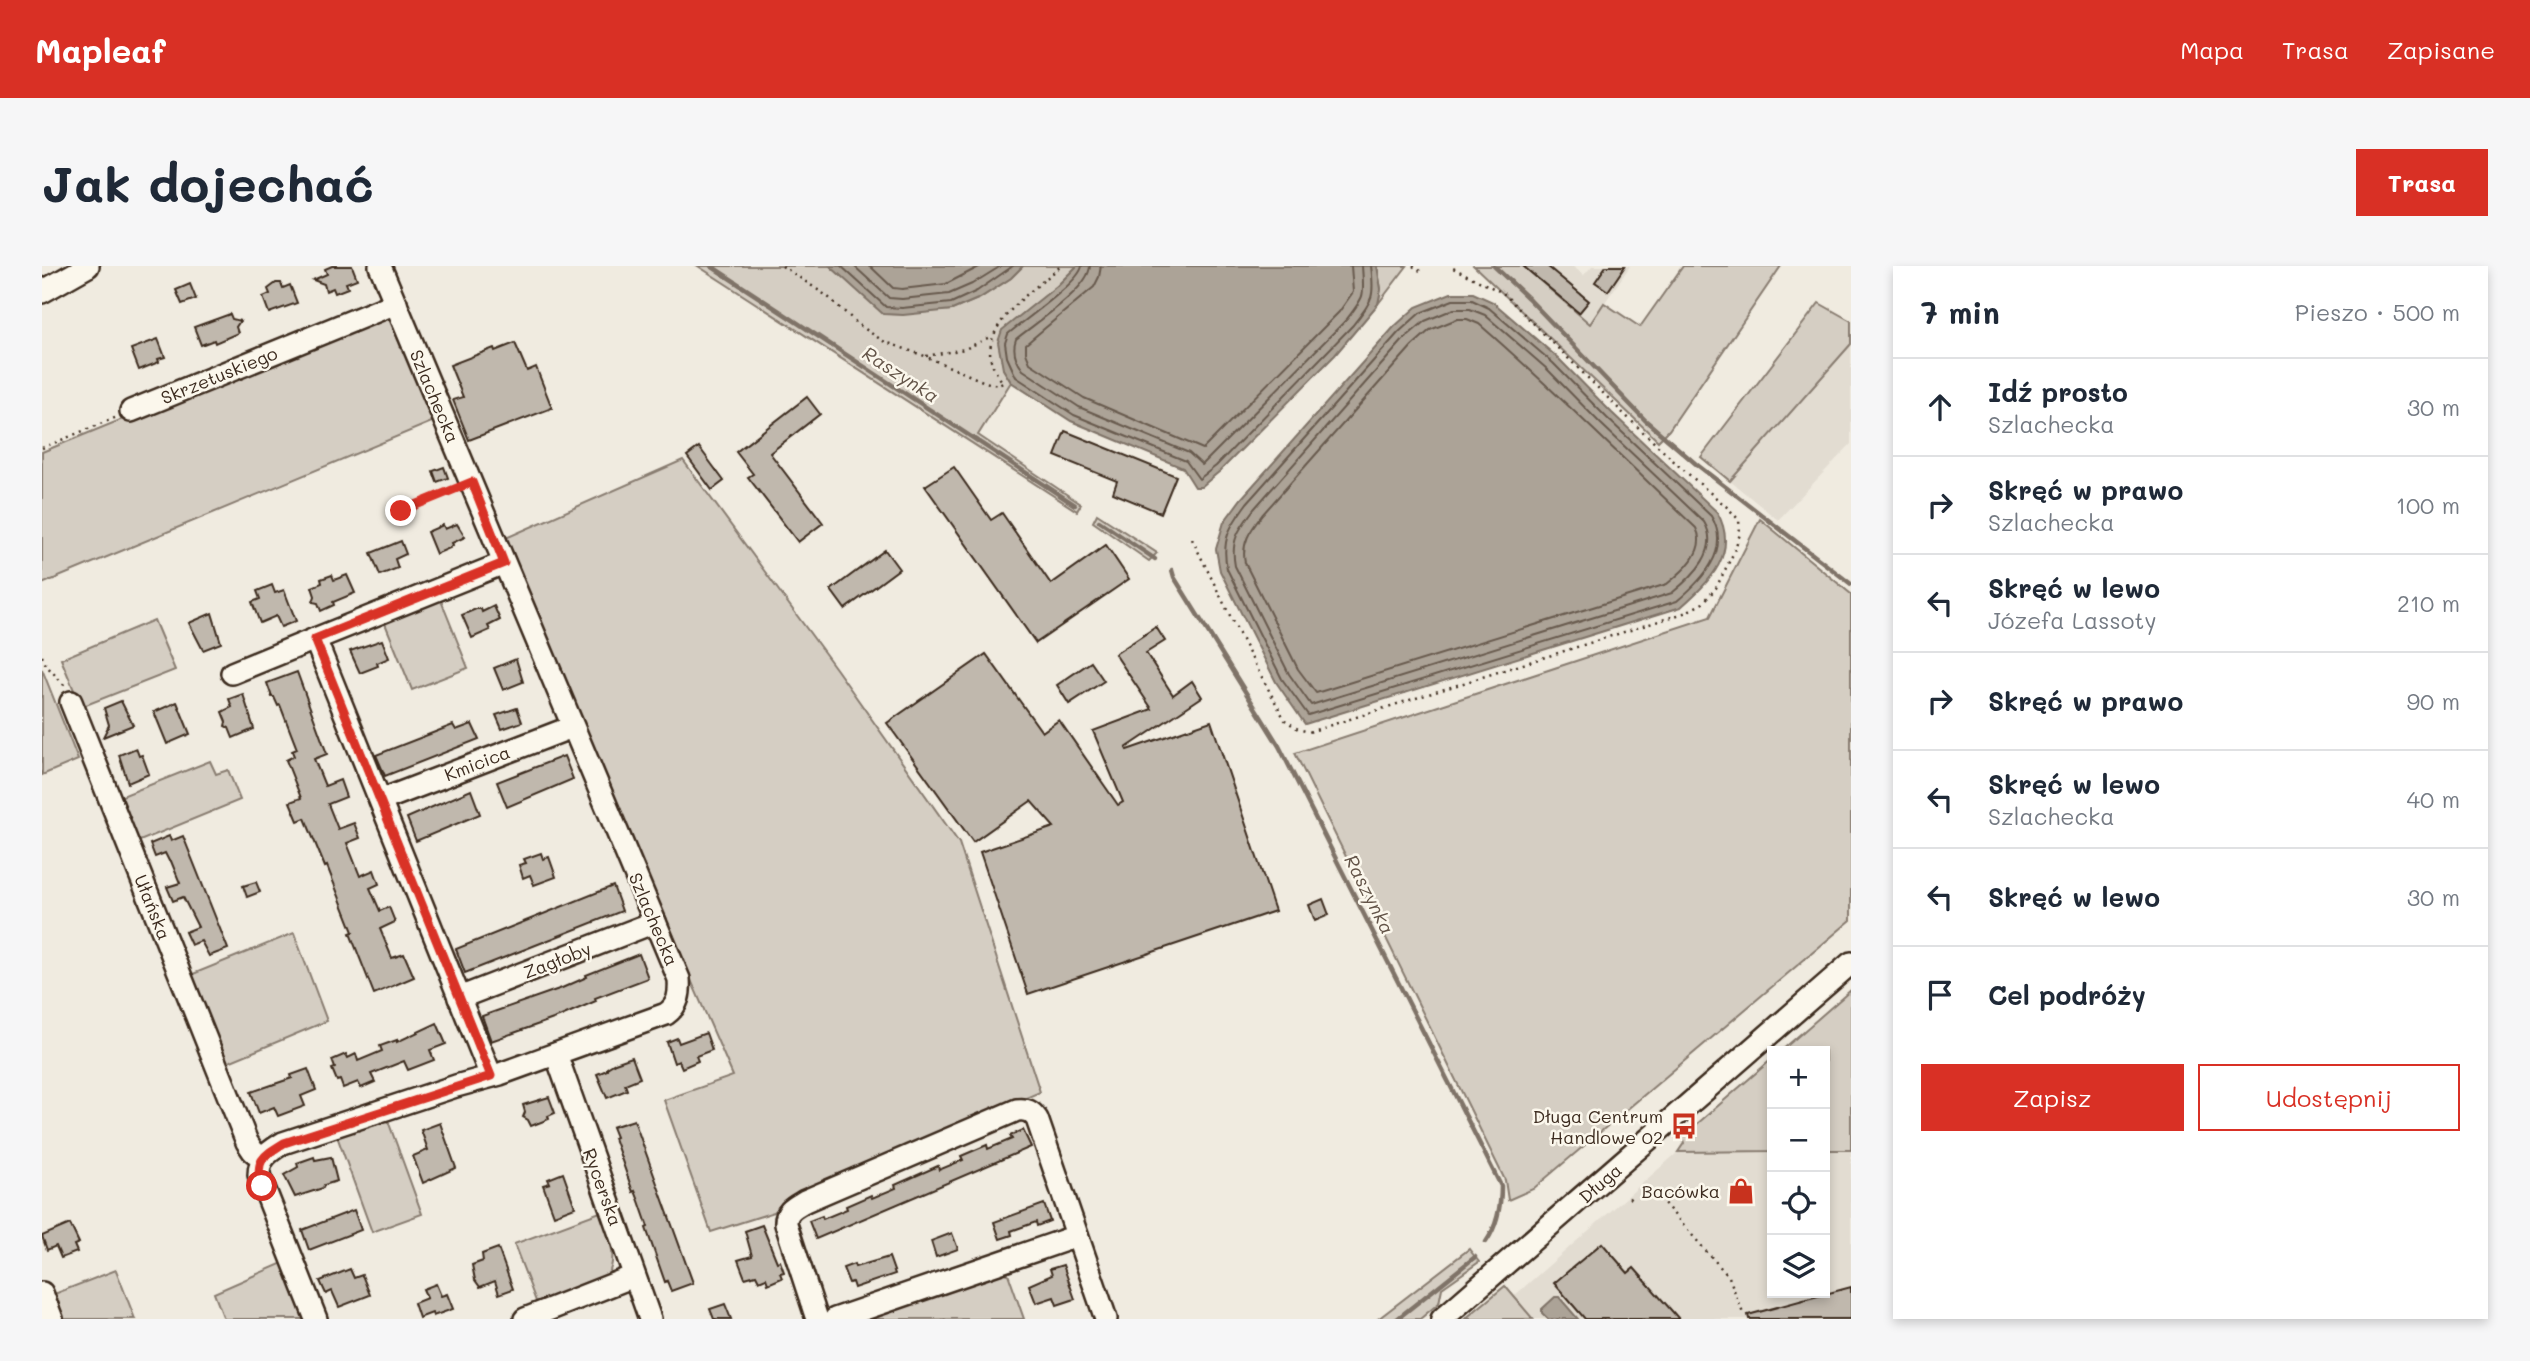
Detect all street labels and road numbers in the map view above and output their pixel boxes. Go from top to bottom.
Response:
street label: Skrzetuskiego [157,341,281,409]
street label: Szlachecka [405,346,465,446]
street label: Kmicica [441,739,513,787]
street label: Szlachecka [624,869,684,969]
street label: Ułańska [129,871,177,943]
street label: Zagłoby [520,936,594,984]
street label: Rycerska [578,1145,628,1229]
street label: Długa [1573,1158,1627,1208]

